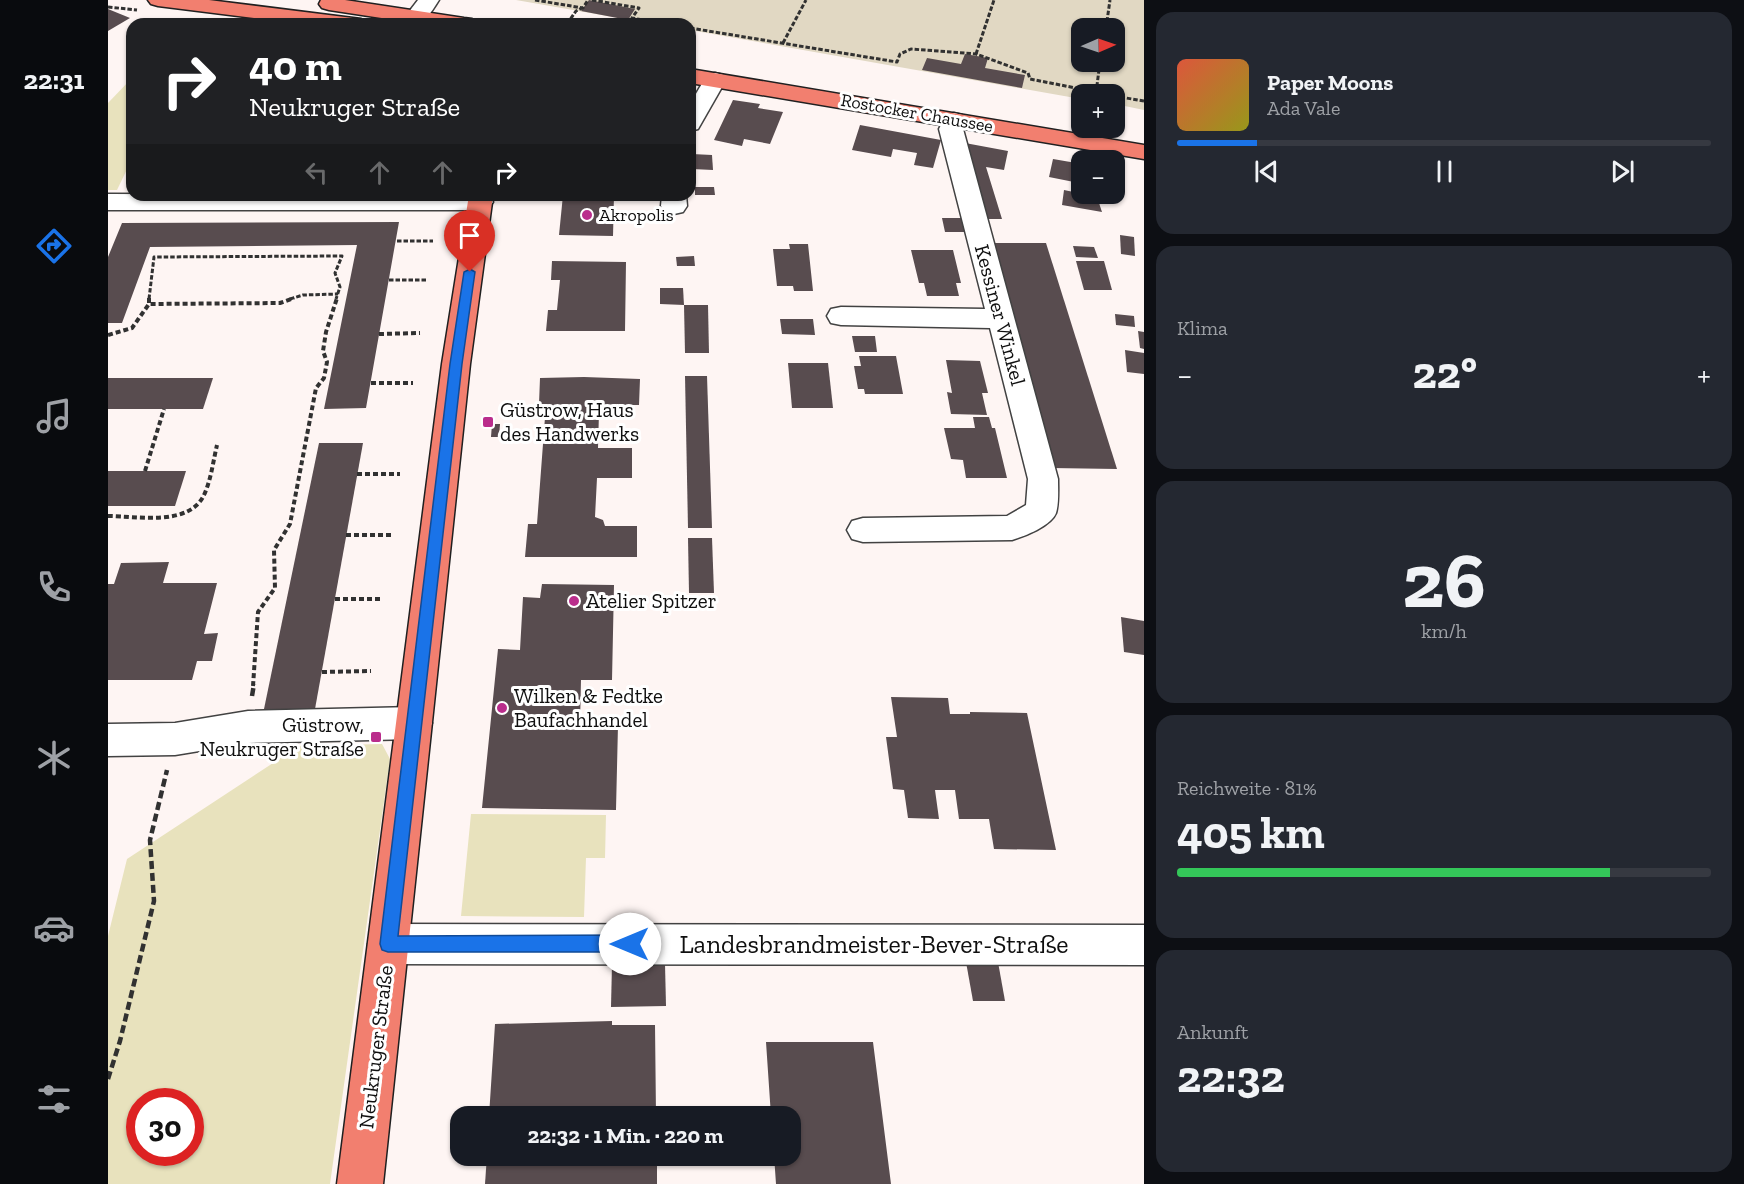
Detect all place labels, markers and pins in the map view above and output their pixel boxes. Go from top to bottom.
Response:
place label: Akropolis [599,204,674,226]
marker: Akropolis [580,208,594,222]
pin [444,210,495,272]
place label: Güstrow, Haus des Handwerks [500,397,639,446]
marker: Güstrow, Haus des Handwerks [481,415,495,429]
place label: Atelier Spitzer [586,588,716,613]
marker: Atelier Spitzer [567,594,581,608]
place label: Wilken & Fedtke Baufachhandel [514,683,663,732]
marker: Wilken & Fedtke Baufachhandel [495,701,509,715]
place label: Güstrow, Neukruger Straße [200,712,364,761]
marker: Güstrow, Neukruger Straße [369,730,383,744]

